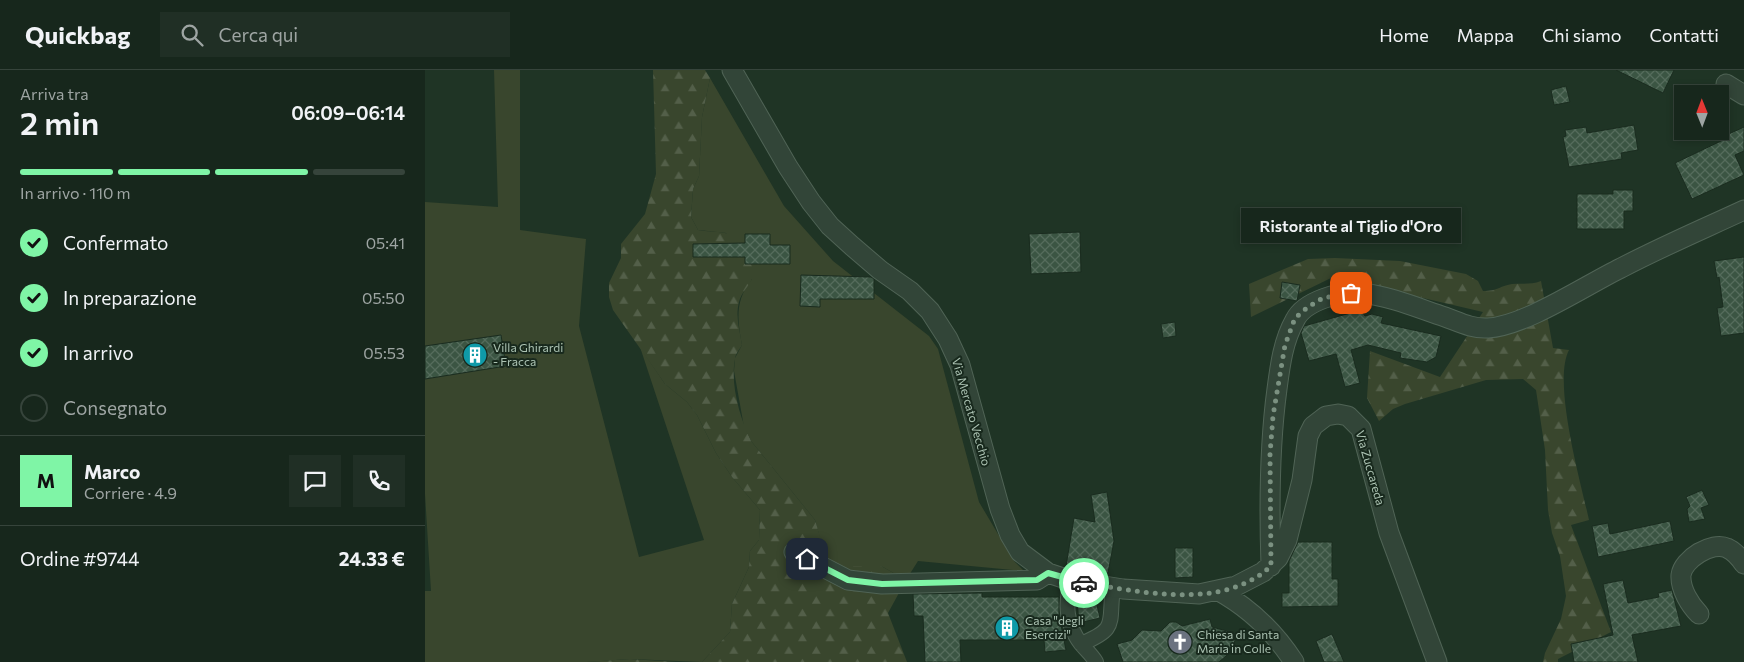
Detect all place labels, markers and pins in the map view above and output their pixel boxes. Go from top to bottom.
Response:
callout: Ristorante al Tiglio d'Oro [1241,208,1461,243]
pin [1330,272,1372,314]
place label: Villa Ghirardi - Fracca [493,340,563,368]
building icon: Villa Ghirardi - Fracca [462,342,488,368]
pin [786,538,828,580]
place label: Casa "degli Esercizi" [1025,613,1084,641]
building icon: Casa "degli Esercizi" [994,615,1020,641]
place label: Chiesa di Santa Maria in Colle [1197,627,1279,655]
church icon: Chiesa di Santa Maria in Colle [1167,629,1193,655]

